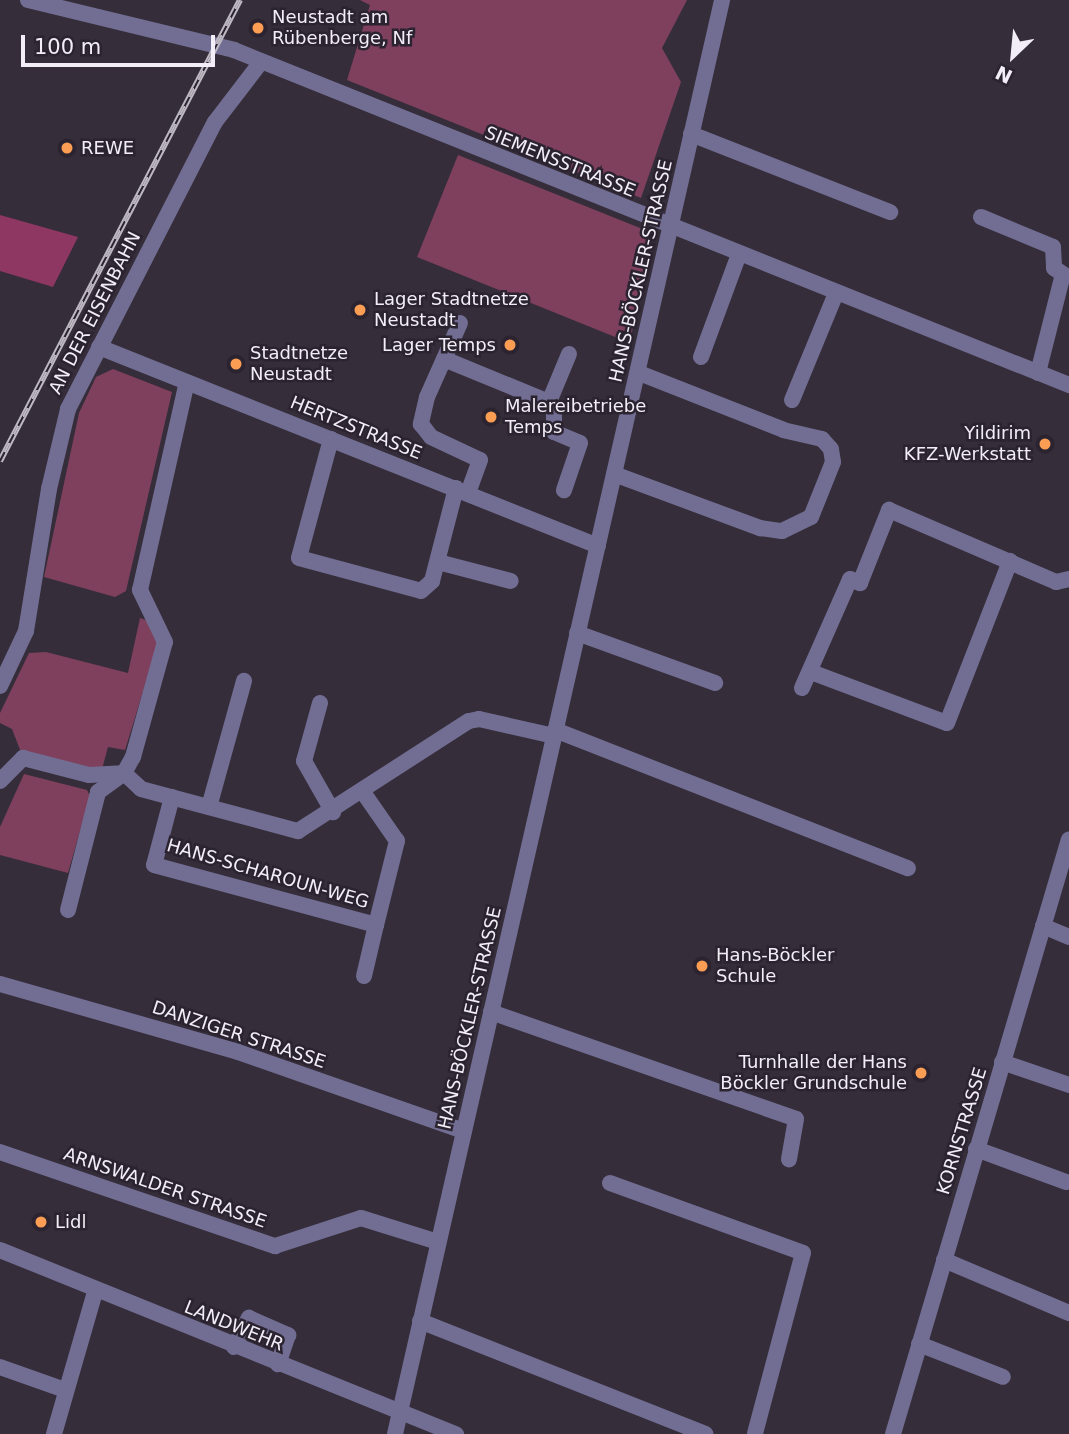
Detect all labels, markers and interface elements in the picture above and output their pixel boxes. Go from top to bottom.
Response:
place label: Neustadt am Rübenberge, Nf [272,7,412,50]
marker: Neustadt am Rübenberge, Nf [250,20,266,36]
scale bar [24,21,219,65]
north arrow [978,21,1048,91]
text: 100 m [34,35,101,59]
text: N [992,62,1016,88]
street label: SIEMENSSTRASSE [481,122,639,202]
place label: REWE [81,137,134,159]
marker: REWE [59,140,75,156]
street label: HANS-BÖCKLER-STRASSE [605,158,677,384]
street label: AN DER EISENBAHN [45,228,145,398]
place label: Lager Stadtnetze Neustadt [374,289,529,332]
marker: Lager Stadtnetze Neustadt [352,302,368,318]
place label: Lager Temps [382,334,496,356]
marker: Lager Temps [502,337,518,353]
place label: Stadtnetze Neustadt [250,343,348,386]
marker: Stadtnetze Neustadt [228,356,244,372]
street label: HERTZSTRASSE [287,392,425,464]
place label: Malereibetriebe Temps [505,396,646,438]
marker: Malereibetriebe Temps [483,409,499,425]
place label: Yildirim KFZ-Werkstatt [904,423,1031,466]
marker: Yildirim KFZ-Werkstatt [1037,436,1053,452]
street label: HANS-SCHAROUN-WEG [164,835,372,913]
street label: HANS-BÖCKLER-STRASSE [434,905,506,1131]
place label: Hans-Böckler Schule [716,945,834,988]
marker: Hans-Böckler Schule [694,958,710,974]
street label: DANZIGER STRASSE [149,997,329,1073]
place label: Turnhalle der Hans Böckler Grundschule [720,1052,907,1094]
marker: Turnhalle der Hans Böckler Grundschule [913,1065,929,1081]
street label: KORNSTRASSE [932,1065,992,1197]
street label: ARNSWALDER STRASSE [61,1143,269,1233]
place label: Lidl [55,1211,86,1233]
marker: Lidl [33,1214,49,1230]
street label: LANDWEHR [181,1296,287,1356]

